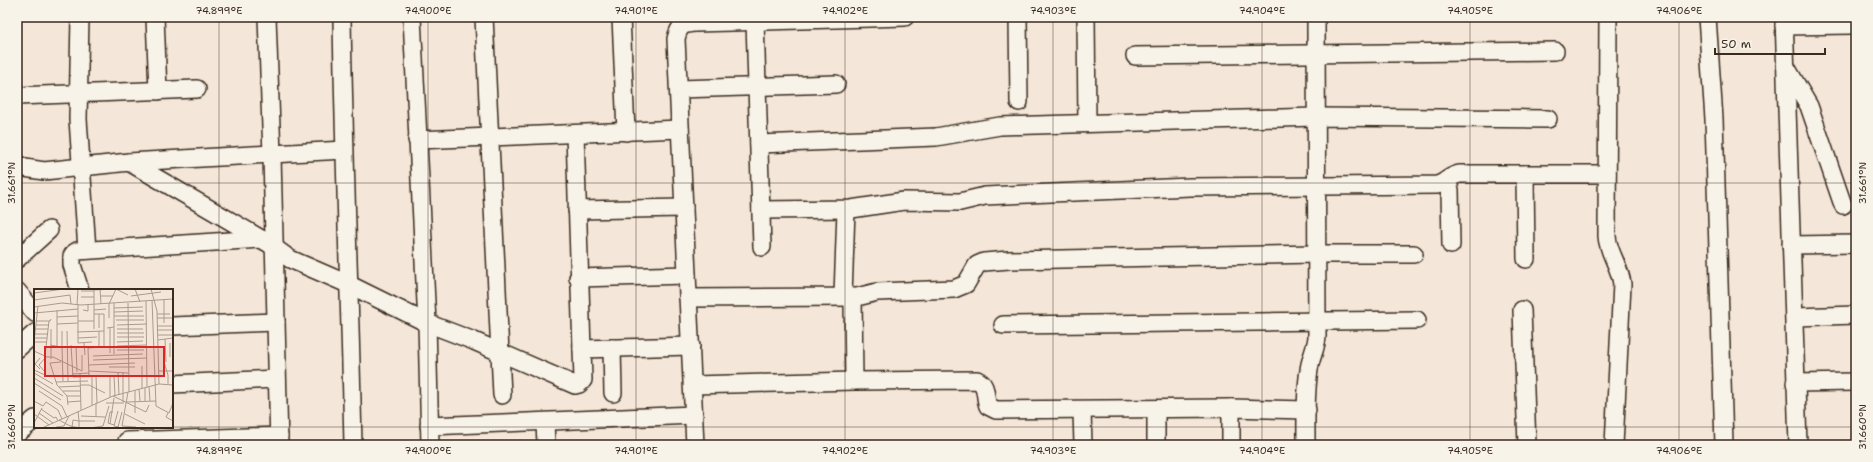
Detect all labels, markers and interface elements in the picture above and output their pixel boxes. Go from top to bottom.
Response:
text: 74.899°E [196,4,242,17]
text: 74.900°E [405,4,451,17]
text: 74.901°E [614,4,658,17]
text: 74.902°E [822,4,868,17]
text: 74.903°E [1030,4,1076,17]
text: 74.904°E [1239,4,1285,17]
text: 74.905°E [1447,4,1493,17]
text: 74.906°E [1656,4,1702,17]
scale bar [1715,30,1825,56]
text: 50 m [1721,36,1751,52]
text: 31.661°N [5,162,18,204]
text: 31.661°N [1856,162,1869,204]
inset map [34,289,173,428]
text: 31.660°N [5,404,18,450]
text: 31.660°N [1856,404,1869,450]
text: 74.899°E [196,444,242,457]
text: 74.900°E [405,444,451,457]
text: 74.901°E [614,444,658,457]
text: 74.902°E [822,444,868,457]
text: 74.903°E [1030,444,1076,457]
text: 74.904°E [1239,444,1285,457]
text: 74.905°E [1447,444,1493,457]
text: 74.906°E [1656,444,1702,457]

